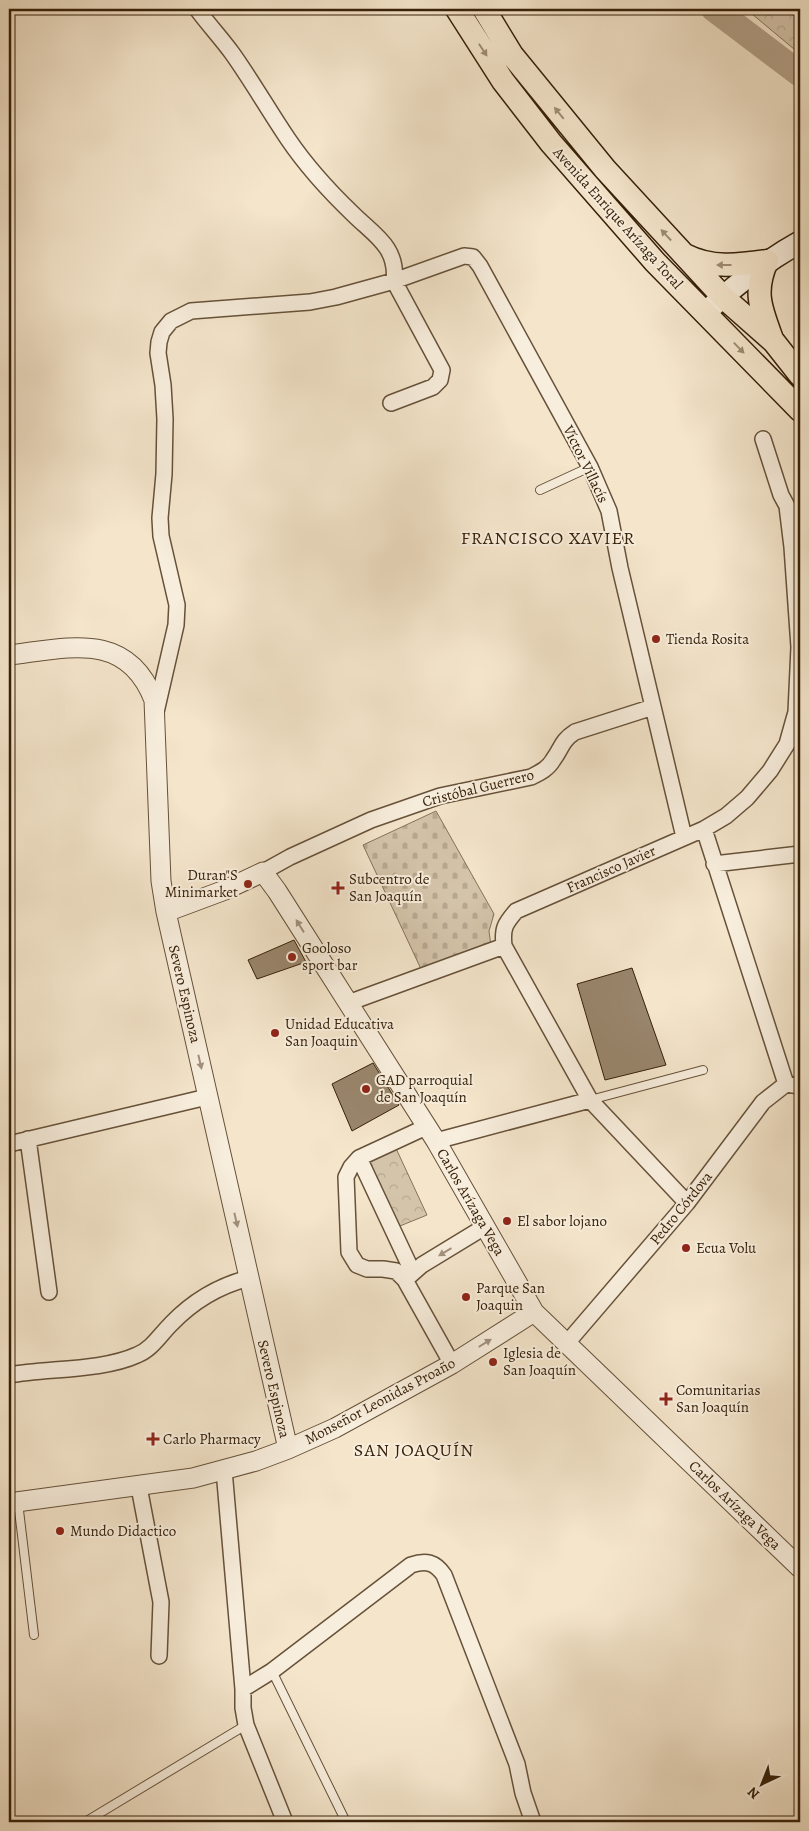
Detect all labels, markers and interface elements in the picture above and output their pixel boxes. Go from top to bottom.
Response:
one-way arrow [479,43,488,56]
one-way arrow [554,107,565,120]
street label: Avenida Enrique Arízaga Toral [548,142,687,294]
one-way arrow [660,230,672,242]
one-way arrow [716,261,732,269]
one-way arrow [733,342,745,354]
street label: Víctor Villacís [558,421,613,506]
district label: FRANCISCO XAVIER [461,526,635,550]
place label: Tienda Rosita [666,629,749,649]
marker: Tienda Rosita [650,633,662,645]
street label: Cristóbal Guerrero [420,764,536,812]
street label: Francisco Javier [563,840,659,898]
place label: Duran"S Minimarket [165,865,238,902]
place label: Subcentro de San Joaquín [349,869,430,906]
marker: Duran"S Minimarket [242,878,254,890]
marker: Subcentro de San Joaquín [331,881,345,895]
one-way arrow [295,920,304,933]
place label: Gooloso sport bar [302,938,358,975]
street label: Severo Espinoza [164,943,206,1045]
marker: Gooloso sport bar [286,951,298,963]
place label: Unidad Educativa San Joaquin [285,1014,394,1051]
marker: Unidad Educativa San Joaquin [269,1027,281,1039]
one-way arrow [196,1054,204,1070]
place label: GAD parroquial de San Joaquín [376,1070,473,1107]
marker: GAD parroquial de San Joaquín [360,1083,372,1095]
street label: Carlos Arízaga Vega [432,1145,510,1259]
street label: Pedro Córdova [645,1167,717,1249]
place label: El sabor lojano [517,1211,607,1231]
one-way arrow [232,1213,240,1228]
marker: El sabor lojano [501,1215,513,1227]
place label: Ecua Volu [696,1238,757,1258]
marker: Ecua Volu [680,1242,692,1254]
one-way arrow [438,1247,451,1256]
place label: Parque San Joaquin [476,1278,545,1315]
marker: Parque San Joaquin [460,1291,472,1303]
street label: Severo Espinoza [253,1338,295,1440]
one-way arrow [478,1339,491,1348]
place label: Iglesia de San Joaquín [503,1343,576,1380]
street label: Monseñor Leonidas Proaño [301,1353,459,1449]
marker: Iglesia de San Joaquín [487,1356,499,1368]
place label: Comunitarias San Joaquín [676,1380,761,1417]
marker: Comunitarias San Joaquín [660,1393,672,1405]
place label: Carlo Pharmacy [163,1429,261,1449]
marker: Carlo Pharmacy [147,1433,159,1445]
district label: SAN JOAQUÍN [354,1438,474,1462]
street label: Carlos Arízaga Vega [685,1456,785,1554]
place label: Mundo Didactico [70,1521,176,1541]
marker: Mundo Didactico [54,1525,66,1537]
north arrow [736,1758,786,1808]
text: N [743,1783,764,1804]

